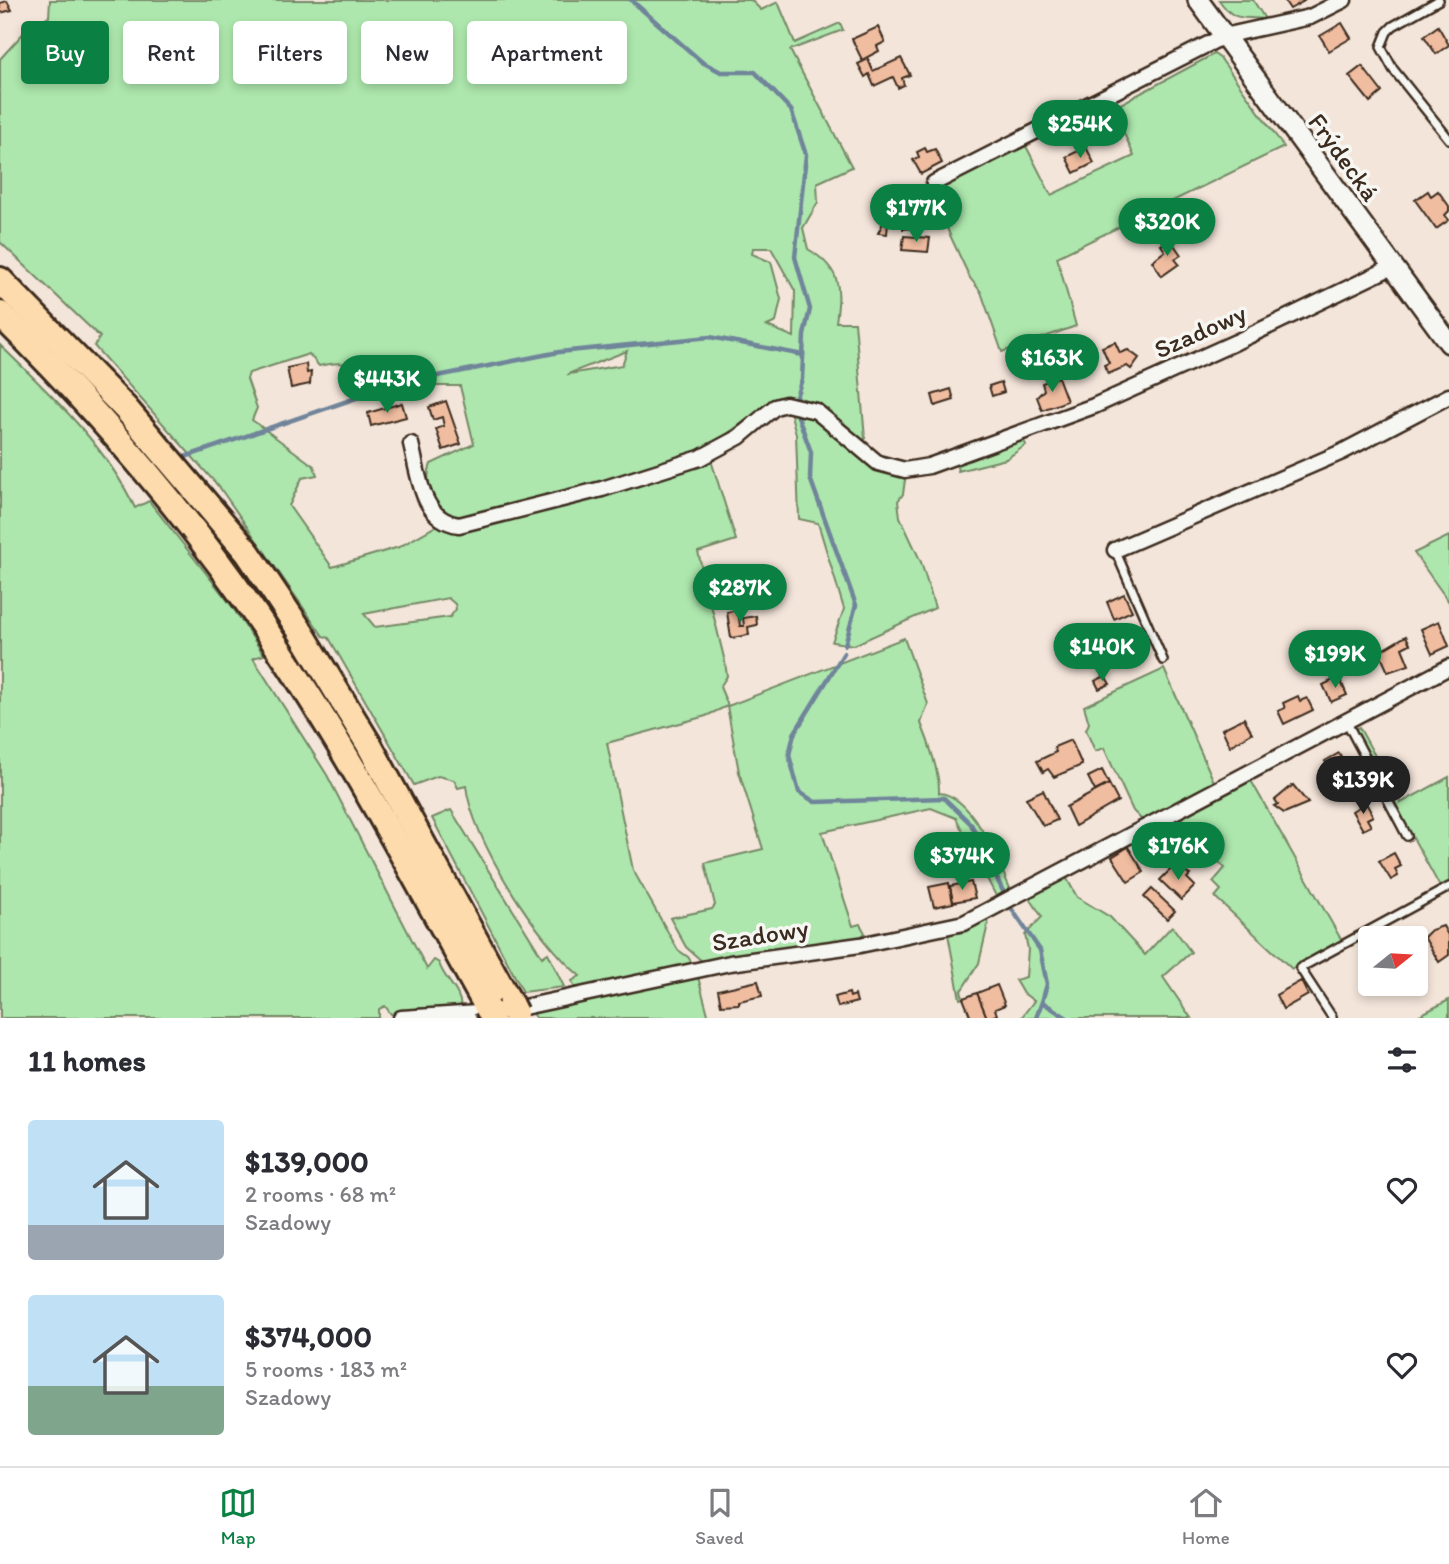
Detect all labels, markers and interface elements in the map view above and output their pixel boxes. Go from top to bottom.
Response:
chip: Buy [21,21,109,84]
chip: Rent [123,21,219,84]
chip: Filters [233,21,347,84]
chip: New [361,21,453,84]
chip: Apartment [467,21,627,84]
pin: $254K [1031,100,1129,160]
street label: Frýdecká [1301,107,1387,208]
text: $254K [1048,109,1112,137]
pin: $177K [867,184,965,244]
text: $177K [886,193,946,221]
pin: $320K [1118,198,1216,258]
text: $320K [1134,207,1200,235]
street label: Szadowy [1149,297,1251,365]
pin: $163K [1003,334,1101,394]
text: $163K [1021,343,1083,371]
pin: $443K [338,356,436,415]
text: $443K [354,364,420,392]
pin: $287K [691,564,789,624]
text: $287K [709,573,771,601]
pin: $140K [1053,624,1151,683]
pin: $199K [1286,630,1384,690]
text: $140K [1069,632,1135,660]
text: $199K [1304,639,1366,667]
pin: $139K [1314,756,1412,816]
text: $139K [1332,765,1394,793]
pin: $176K [1129,822,1227,882]
text: $176K [1148,831,1208,859]
pin: $374K [913,832,1011,892]
text: $374K [930,841,994,869]
street label: Szadowy [709,912,811,958]
north arrow [1358,926,1428,996]
map controls [1358,926,1428,996]
icon: filters [1383,1041,1421,1079]
text: 11 homes [28,1042,146,1079]
text: $139,000 [245,1143,369,1180]
icon: home [84,1148,168,1232]
icon: heart [1383,1171,1421,1209]
text: 2 rooms · 68 m² [245,1180,396,1208]
text: Szadowy [245,1208,331,1236]
text: $374,000 [245,1318,372,1355]
icon: home [84,1323,168,1407]
icon: heart [1383,1346,1421,1384]
text: 5 rooms · 183 m² [245,1355,407,1383]
text: Szadowy [245,1383,331,1411]
tab: Map [219,1484,257,1549]
tab: Saved [695,1484,744,1549]
tab: Home [1182,1484,1230,1549]

